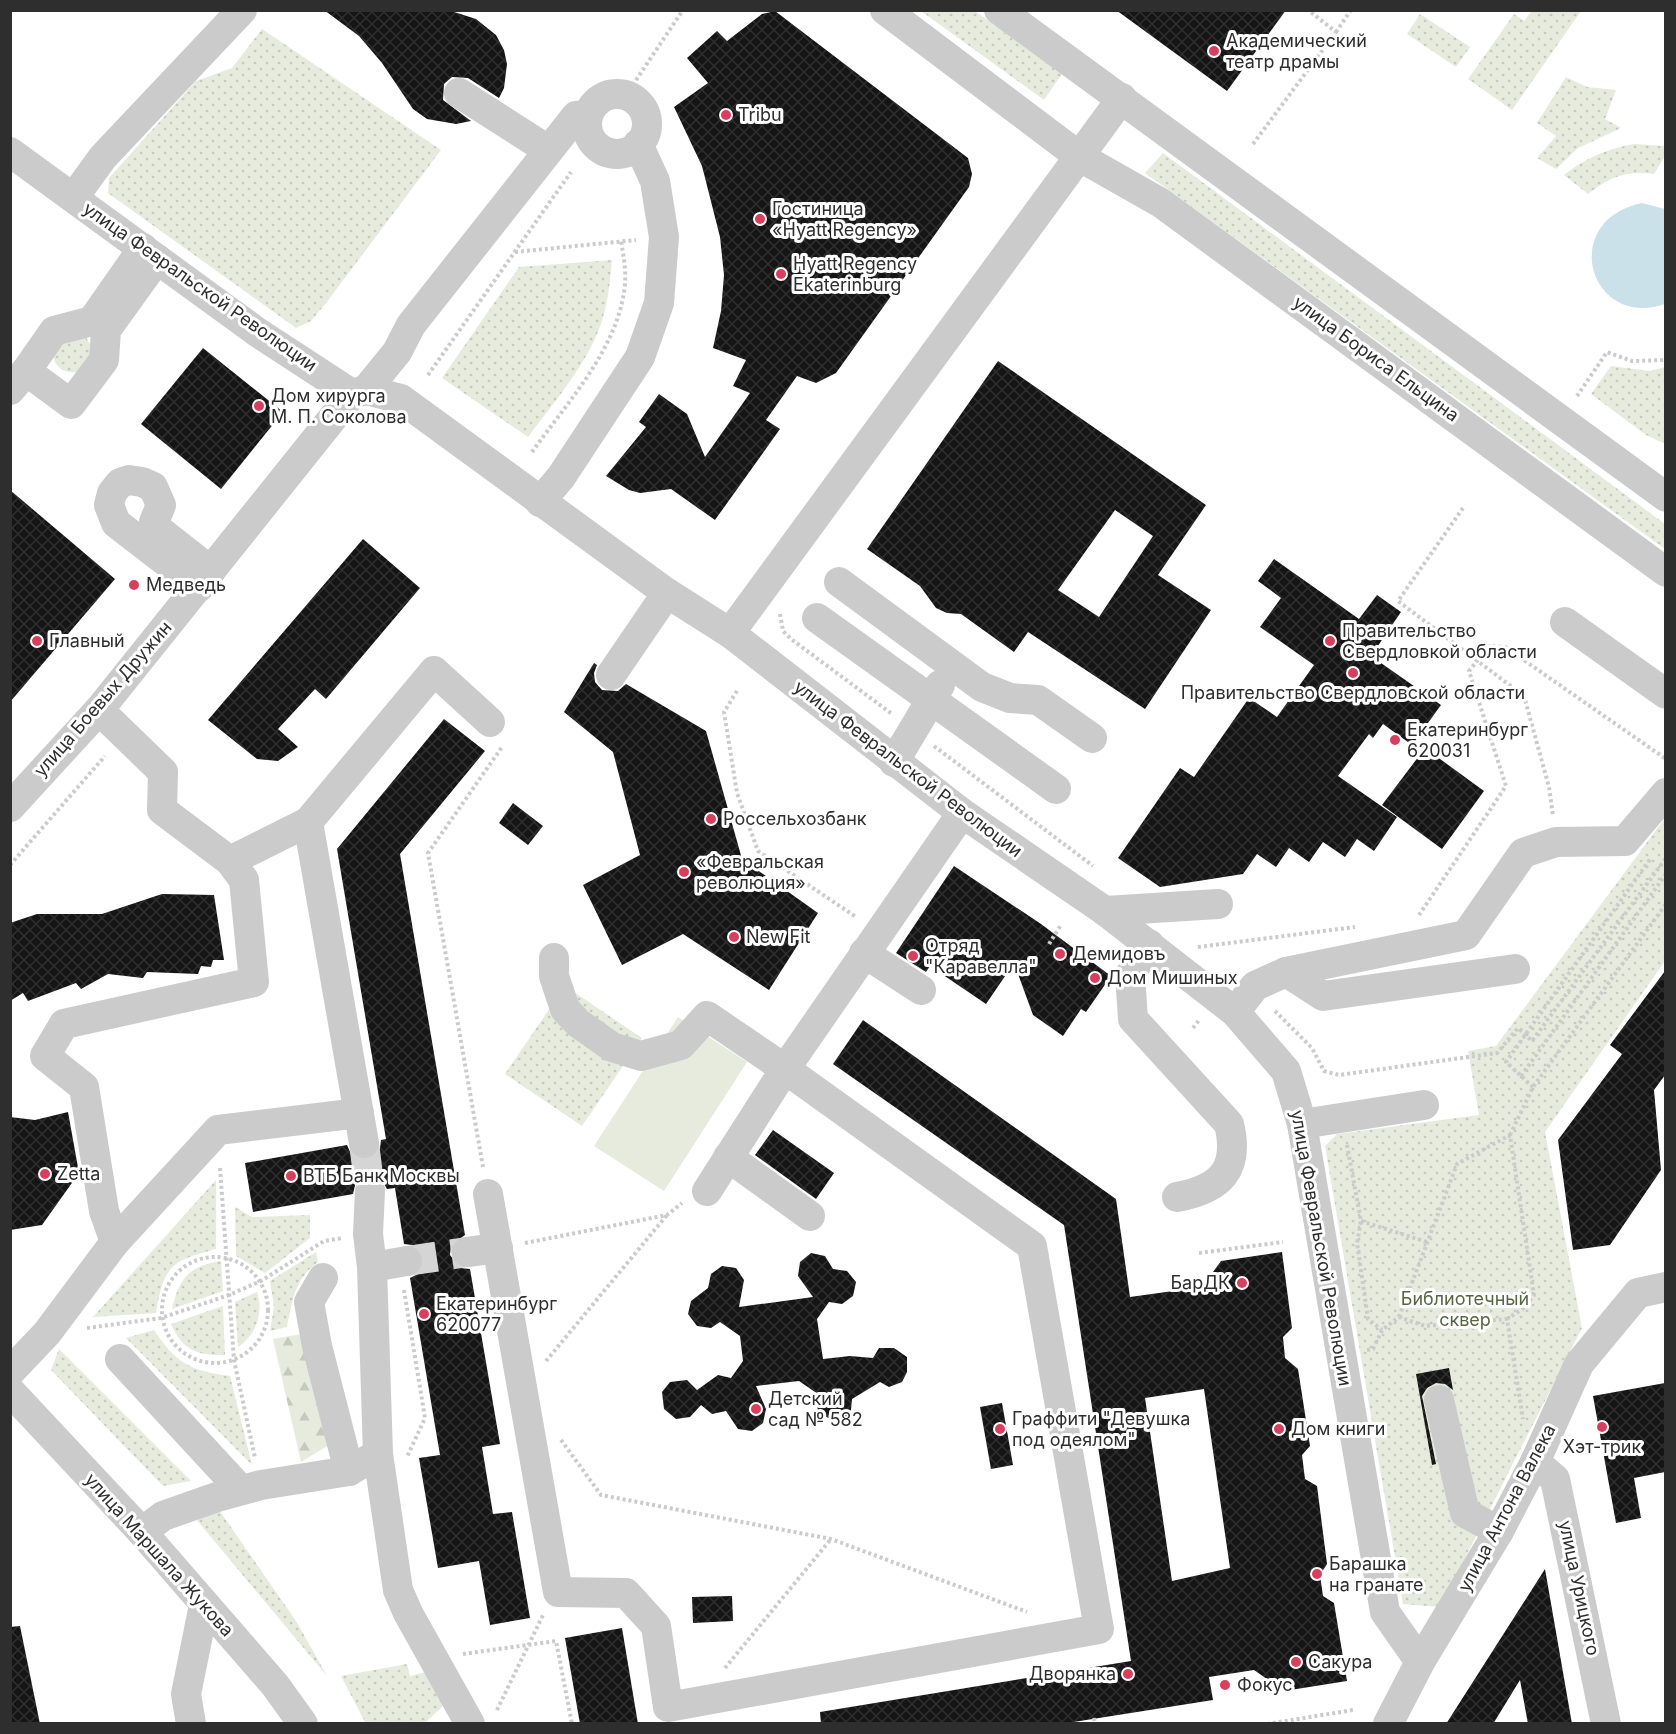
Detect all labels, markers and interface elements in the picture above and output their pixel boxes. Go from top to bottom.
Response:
place label: Академический театр драмы [1226,30,1367,72]
marker: Академический театр драмы [1207,44,1221,58]
place label: Tribu [738,104,782,125]
marker: Tribu [719,108,733,122]
street label: улица Февральской Революции [80,198,321,376]
place label: Гостиница «Hyatt Regency» [772,198,917,240]
marker: Гостиница «Hyatt Regency» [753,212,767,226]
place label: Hyatt Regency Ekaterinburg [793,253,917,295]
marker: Hyatt Regency Ekaterinburg [774,267,788,281]
street label: улица Бориса Ельцина [1289,292,1463,426]
place label: Дом хирурга М. П. Соколова [271,385,407,427]
marker: Дом хирурга М. П. Соколова [252,399,266,413]
place label: Медведь [146,574,226,595]
marker: Медведь [127,578,141,592]
street label: улица Боевых Дружин [29,617,176,781]
place label: Правительство Свердловкой области [1342,620,1537,662]
place label: Главный [49,630,125,651]
marker: Главный [30,634,44,648]
marker: Правительство Свердловкой области [1323,634,1337,648]
marker: Правительство Свердловской области [1346,666,1360,680]
street label: улица Февральской Революции [790,676,1026,861]
place label: Правительство Свердловской области [1181,682,1525,703]
place label: Екатеринбург 620031 [1407,719,1528,761]
marker: Екатеринбург 620031 [1388,733,1402,747]
place label: Россельхозбанк [723,808,867,829]
marker: Россельхозбанк [704,812,718,826]
place label: «Февральская революция» [696,851,824,893]
marker: «Февральская революция» [677,865,691,879]
place label: New Fit [746,926,811,947]
marker: New Fit [727,930,741,944]
place label: Отряд "Каравелла" [925,935,1037,977]
place label: Демидовъ [1072,943,1166,964]
marker: Демидовъ [1053,947,1067,961]
marker: Отряд "Каравелла" [906,949,920,963]
place label: Дом Мишиных [1107,967,1238,988]
marker: Дом Мишиных [1088,971,1102,985]
street label: улица Февральской Революции [1287,1108,1356,1388]
place label: Zetta [57,1163,100,1184]
place label: ВТБ Банк Москвы [303,1165,460,1186]
marker: Zetta [38,1167,52,1181]
marker: ВТБ Банк Москвы [284,1169,298,1183]
place label: БарДК [1170,1272,1230,1293]
marker: БарДК [1235,1276,1249,1290]
park label: Библиотечный сквер [1401,1288,1529,1330]
place label: Екатеринбург 620077 [436,1293,557,1335]
marker: Екатеринбург 620077 [417,1307,431,1321]
place label: Детский сад № 582 [768,1388,863,1430]
marker: Детский сад № 582 [749,1402,763,1416]
place label: Граффити "Девушка под одеялом" [1012,1408,1190,1450]
place label: Дом книги [1291,1418,1385,1439]
street label: улица Антона Валека [1453,1420,1560,1595]
marker: Хэт-трик [1595,1420,1609,1434]
marker: Граффити "Девушка под одеялом" [993,1422,1007,1436]
marker: Дом книги [1272,1422,1286,1436]
place label: Хэт-трик [1563,1436,1641,1457]
street label: улица Маршала Жукова [81,1469,238,1640]
street label: улица Урицкого [1555,1518,1604,1657]
place label: Барашка на гранате [1329,1553,1424,1595]
marker: Барашка на гранате [1310,1567,1324,1581]
place label: Сакура [1308,1651,1372,1672]
marker: Сакура [1289,1655,1303,1669]
place label: Дворянка [1029,1663,1116,1684]
marker: Дворянка [1121,1667,1135,1681]
place label: Фокус [1237,1674,1293,1695]
marker: Фокус [1218,1678,1232,1692]

